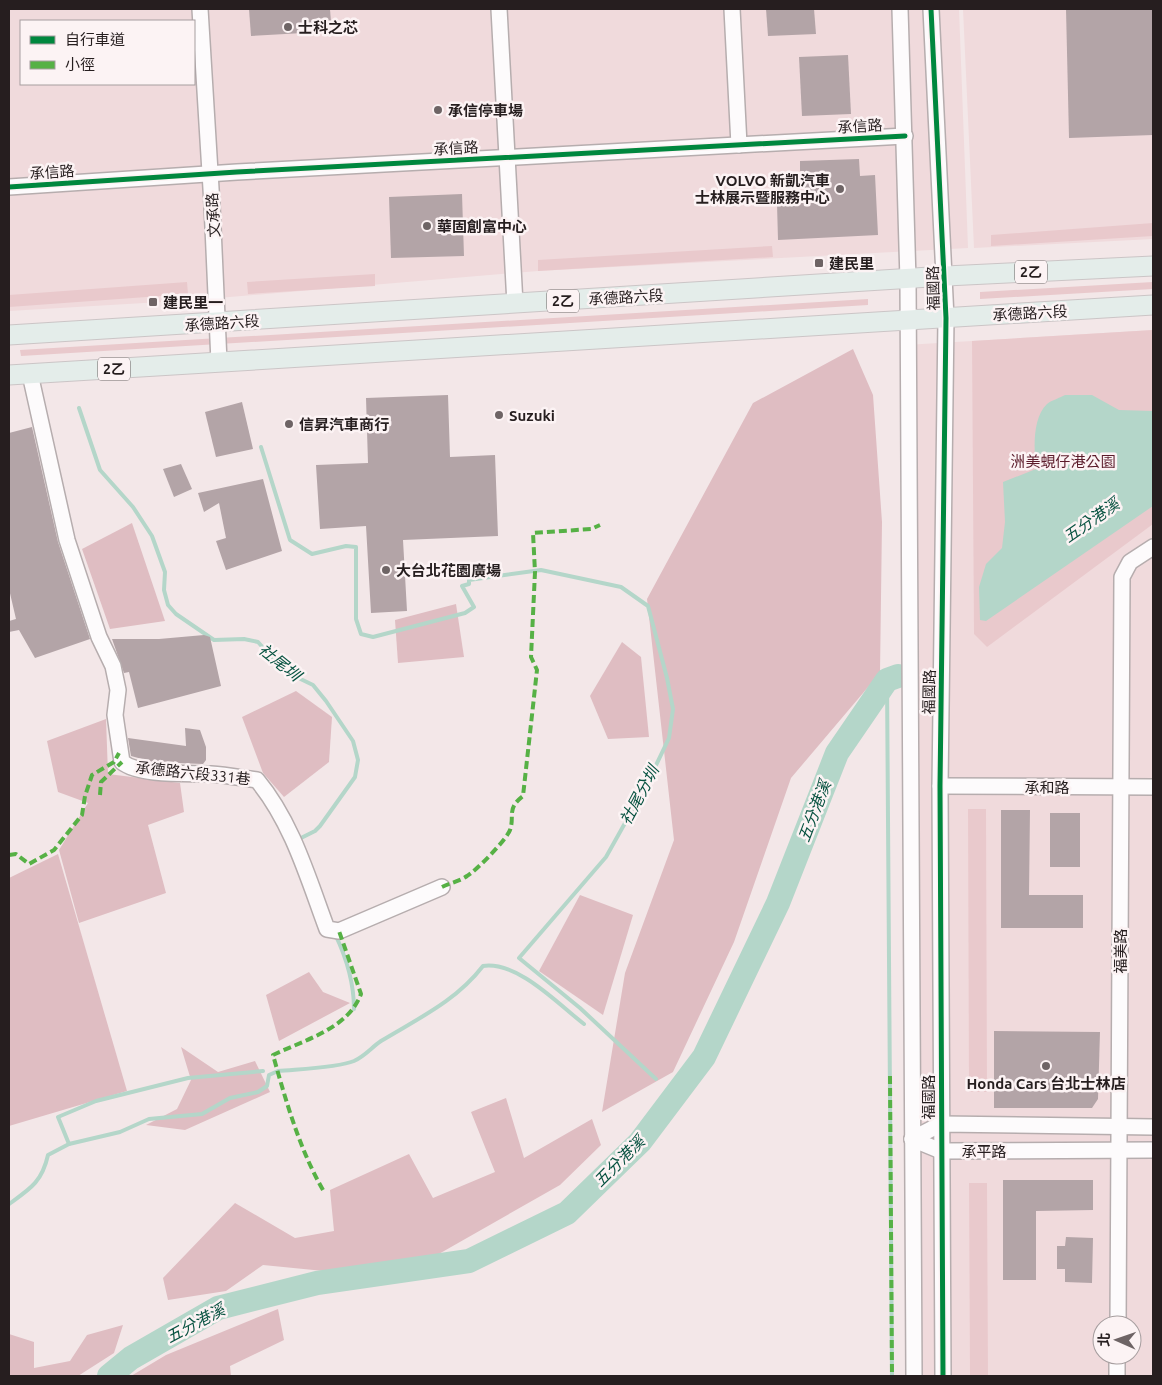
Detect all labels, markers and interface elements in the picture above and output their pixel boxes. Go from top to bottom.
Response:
place label: 士科之芯 [298,19,358,36]
legend [20,20,195,85]
marker: 士科之芯 [282,21,294,33]
text: 自行車道 [65,31,125,48]
text: 小徑 [65,56,95,73]
place label: 承信停車場 [448,102,523,119]
marker: 承信停車場 [432,104,444,116]
street label: 承信路 [837,116,883,136]
street label: 承信路 [433,138,479,158]
street label: 承信路 [29,162,75,182]
place label: VOLVO 新凱汽車 士林展示暨服務中心 [695,172,830,206]
marker: VOLVO 新凱汽車 士林展示暨服務中心 [834,183,846,195]
street label: 文承路 [203,192,223,238]
place label: 華固創富中心 [437,218,527,235]
marker: 華固創富中心 [421,220,433,232]
place label: 建民里 [829,255,874,272]
marker: 建民里 [813,257,825,269]
road number: 2乙 [1015,260,1047,284]
street label: 福國路 [924,265,942,311]
street label: 承德路六段 [588,287,664,307]
road number: 2乙 [547,290,579,312]
place label: 建民里一 [163,294,223,311]
marker: 建民里一 [147,296,159,308]
street label: 承德路六段 [992,303,1068,323]
street label: 承德路六段 [184,312,260,334]
road number: 2乙 [98,358,130,380]
place label: Suzuki [509,407,555,424]
marker: Suzuki [493,409,505,421]
place label: 信昇汽車商行 [299,416,389,433]
marker: 信昇汽車商行 [283,418,295,430]
park label: 洲美蜆仔港公園 [1010,453,1116,470]
water label: 五分港溪 [1060,493,1124,546]
place label: 大台北花園廣場 [396,562,501,579]
marker: 大台北花園廣場 [380,564,392,576]
water label: 社尾圳 [256,640,306,685]
street label: 福國路 [920,669,938,715]
street label: 承德路六段331巷 [135,759,251,787]
water label: 社尾分圳 [616,761,663,827]
water label: 五分港溪 [794,776,835,844]
street label: 承和路 [1024,779,1070,796]
street label: 福美路 [1112,928,1129,974]
marker: Honda Cars 台北士林店 [1040,1060,1052,1072]
street label: 福國路 [920,1074,937,1120]
place label: Honda Cars 台北士林店 [966,1075,1126,1092]
water label: 五分港溪 [590,1131,649,1190]
street label: 承平路 [961,1143,1007,1160]
water label: 五分港溪 [163,1299,229,1346]
north arrow [1092,1315,1142,1365]
text: 北 [1096,1332,1112,1347]

